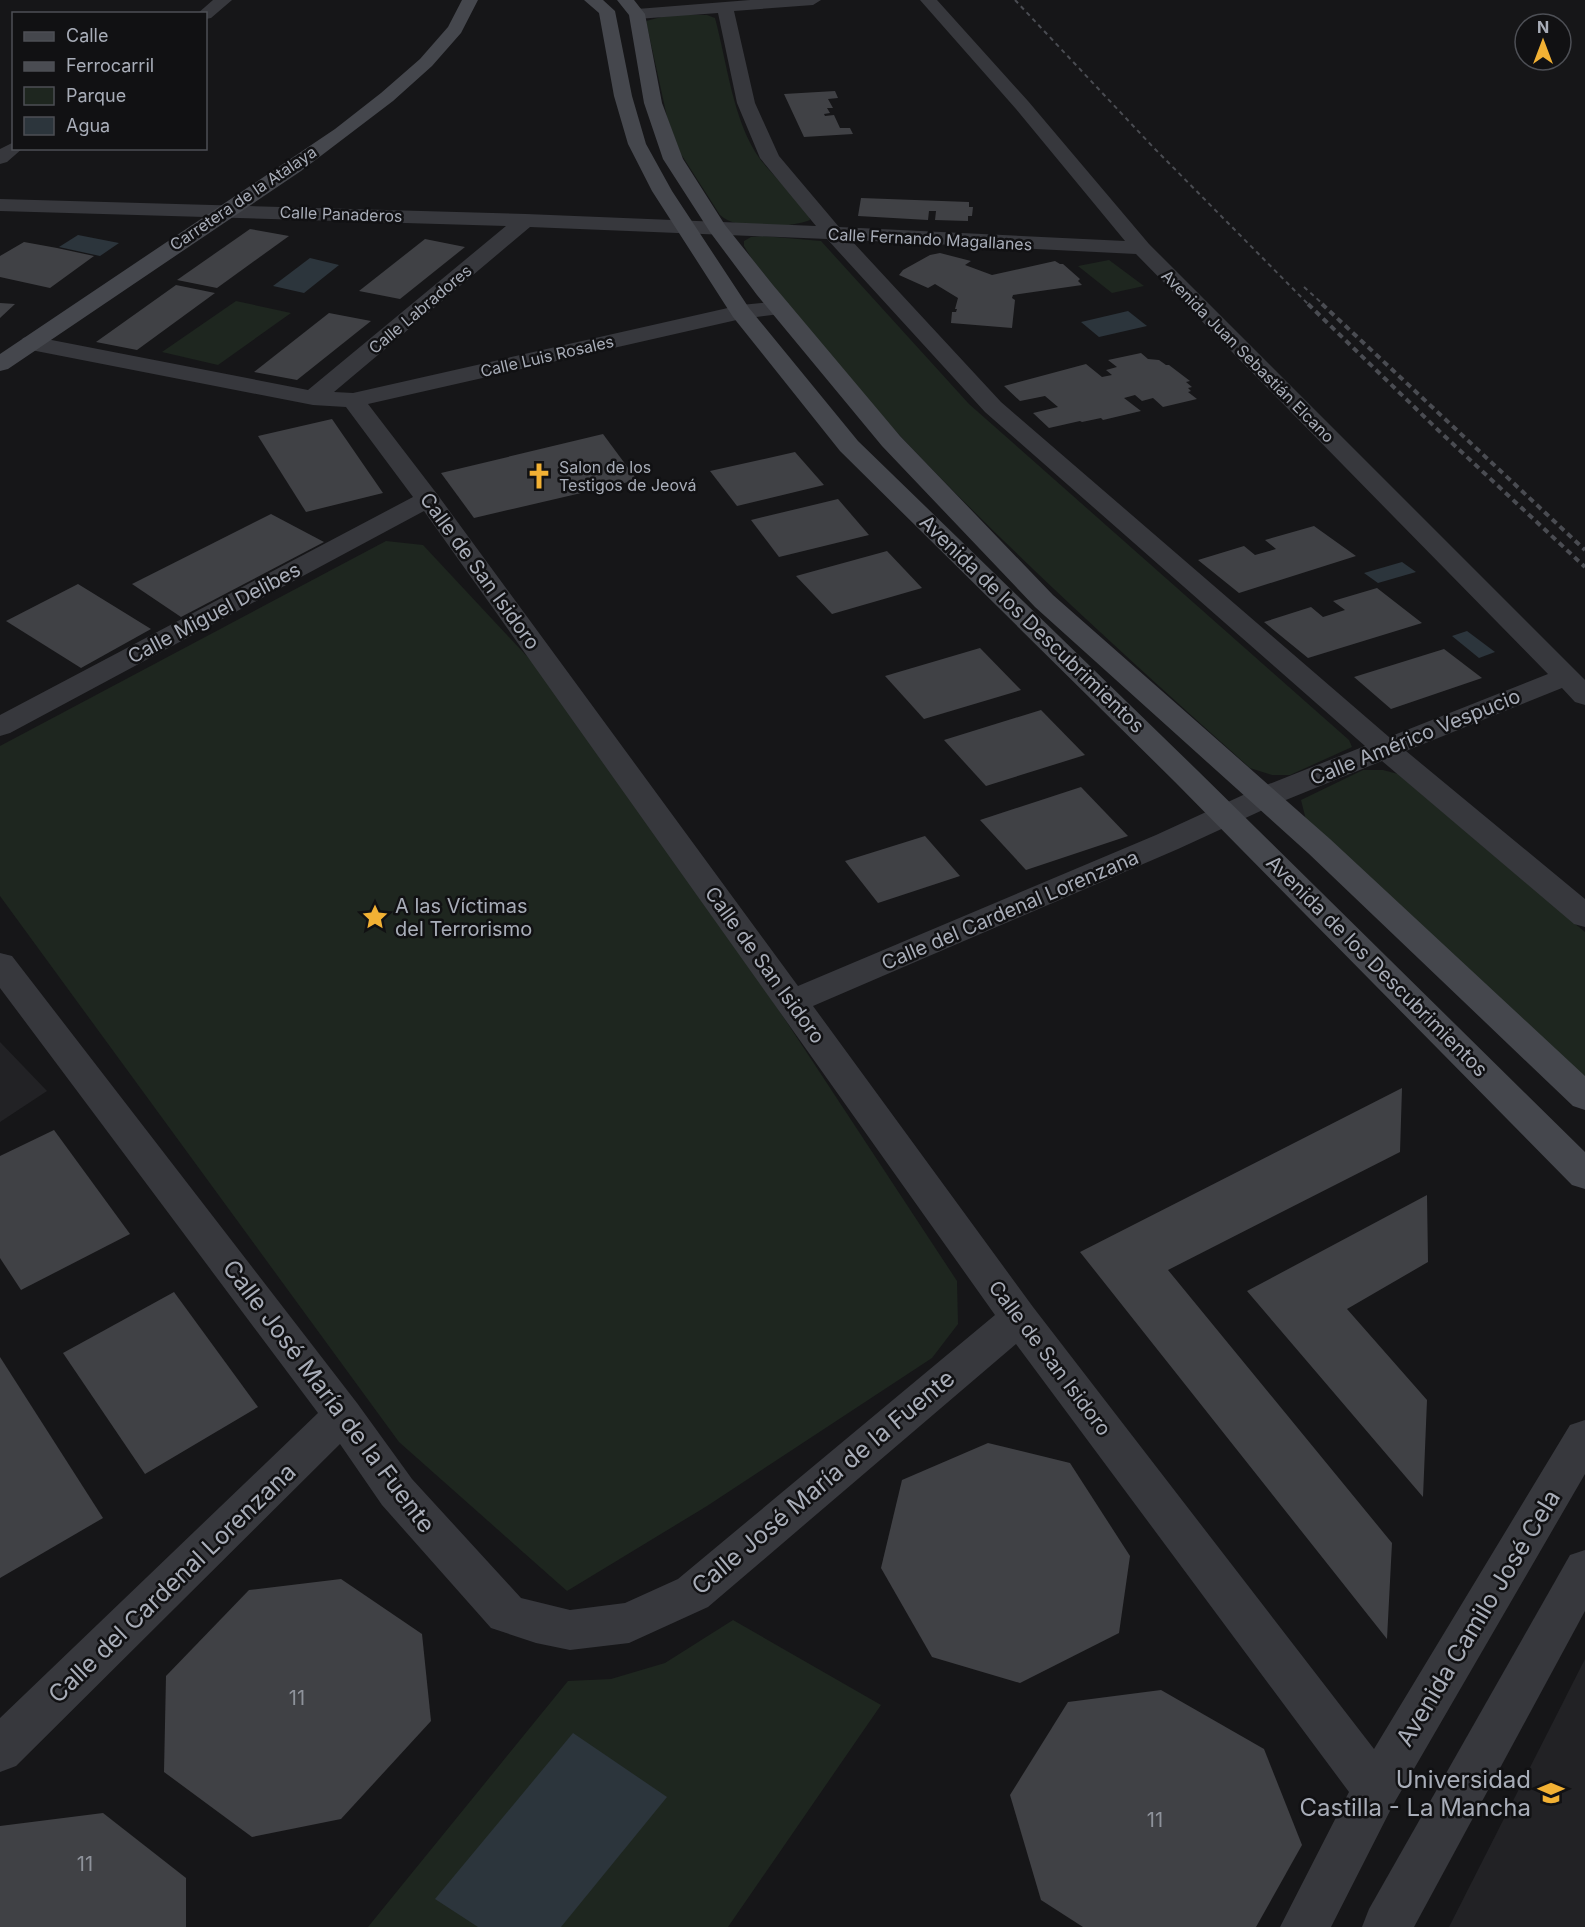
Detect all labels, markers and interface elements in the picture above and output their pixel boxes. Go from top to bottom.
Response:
legend [12,12,207,150]
north arrow [1513,12,1573,72]
text: N [1537,17,1549,37]
text: Calle [66,25,108,46]
text: Ferrocarril [66,55,154,76]
text: Parque [66,85,126,106]
text: Agua [66,115,110,136]
street label: Carretera de la Atalaya [166,141,320,255]
street label: Calle Panaderos [279,202,403,226]
street label: Calle Fernando Magallanes [827,224,1033,254]
street label: Calle Labradores [365,260,475,358]
street label: Avenida Juan Sebastián Elcano [1158,266,1338,446]
street label: Calle Luis Rosales [478,331,616,381]
place label: Salon de los Testigos de Jeová [559,457,697,495]
church icon: Salon de los Testigos de Jeová [524,461,554,491]
street label: Calle de San Isidoro [415,488,545,654]
street label: Avenida de los Descubrimientos [915,510,1149,738]
street label: Calle Miguel Delibes [124,557,304,669]
street label: Calle Américo Vespucio [1306,684,1524,790]
street label: Calle del Cardenal Lorenzana [878,845,1142,975]
street label: Avenida de los Descubrimientos [1261,850,1493,1082]
street label: Calle de San Isidoro [700,882,830,1048]
place label: A las Víctimas del Terrorismo [395,894,532,941]
place icon: A las Víctimas del Terrorismo [360,902,390,932]
street label: Calle José María de la Fuente [217,1254,441,1538]
street label: Calle de San Isidoro [984,1276,1116,1440]
street label: Calle José María de la Fuente [686,1363,960,1601]
street label: Calle del Cardenal Lorenzana [42,1457,302,1709]
street label: Avenida Camilo José Cela [1390,1485,1566,1751]
house number: 11 [289,1686,305,1710]
place label: Universidad Castilla - La Mancha [1300,1765,1531,1822]
school or university icon: Universidad Castilla - La Mancha [1536,1778,1566,1808]
house number: 11 [1147,1808,1163,1832]
house number: 11 [77,1852,93,1876]

